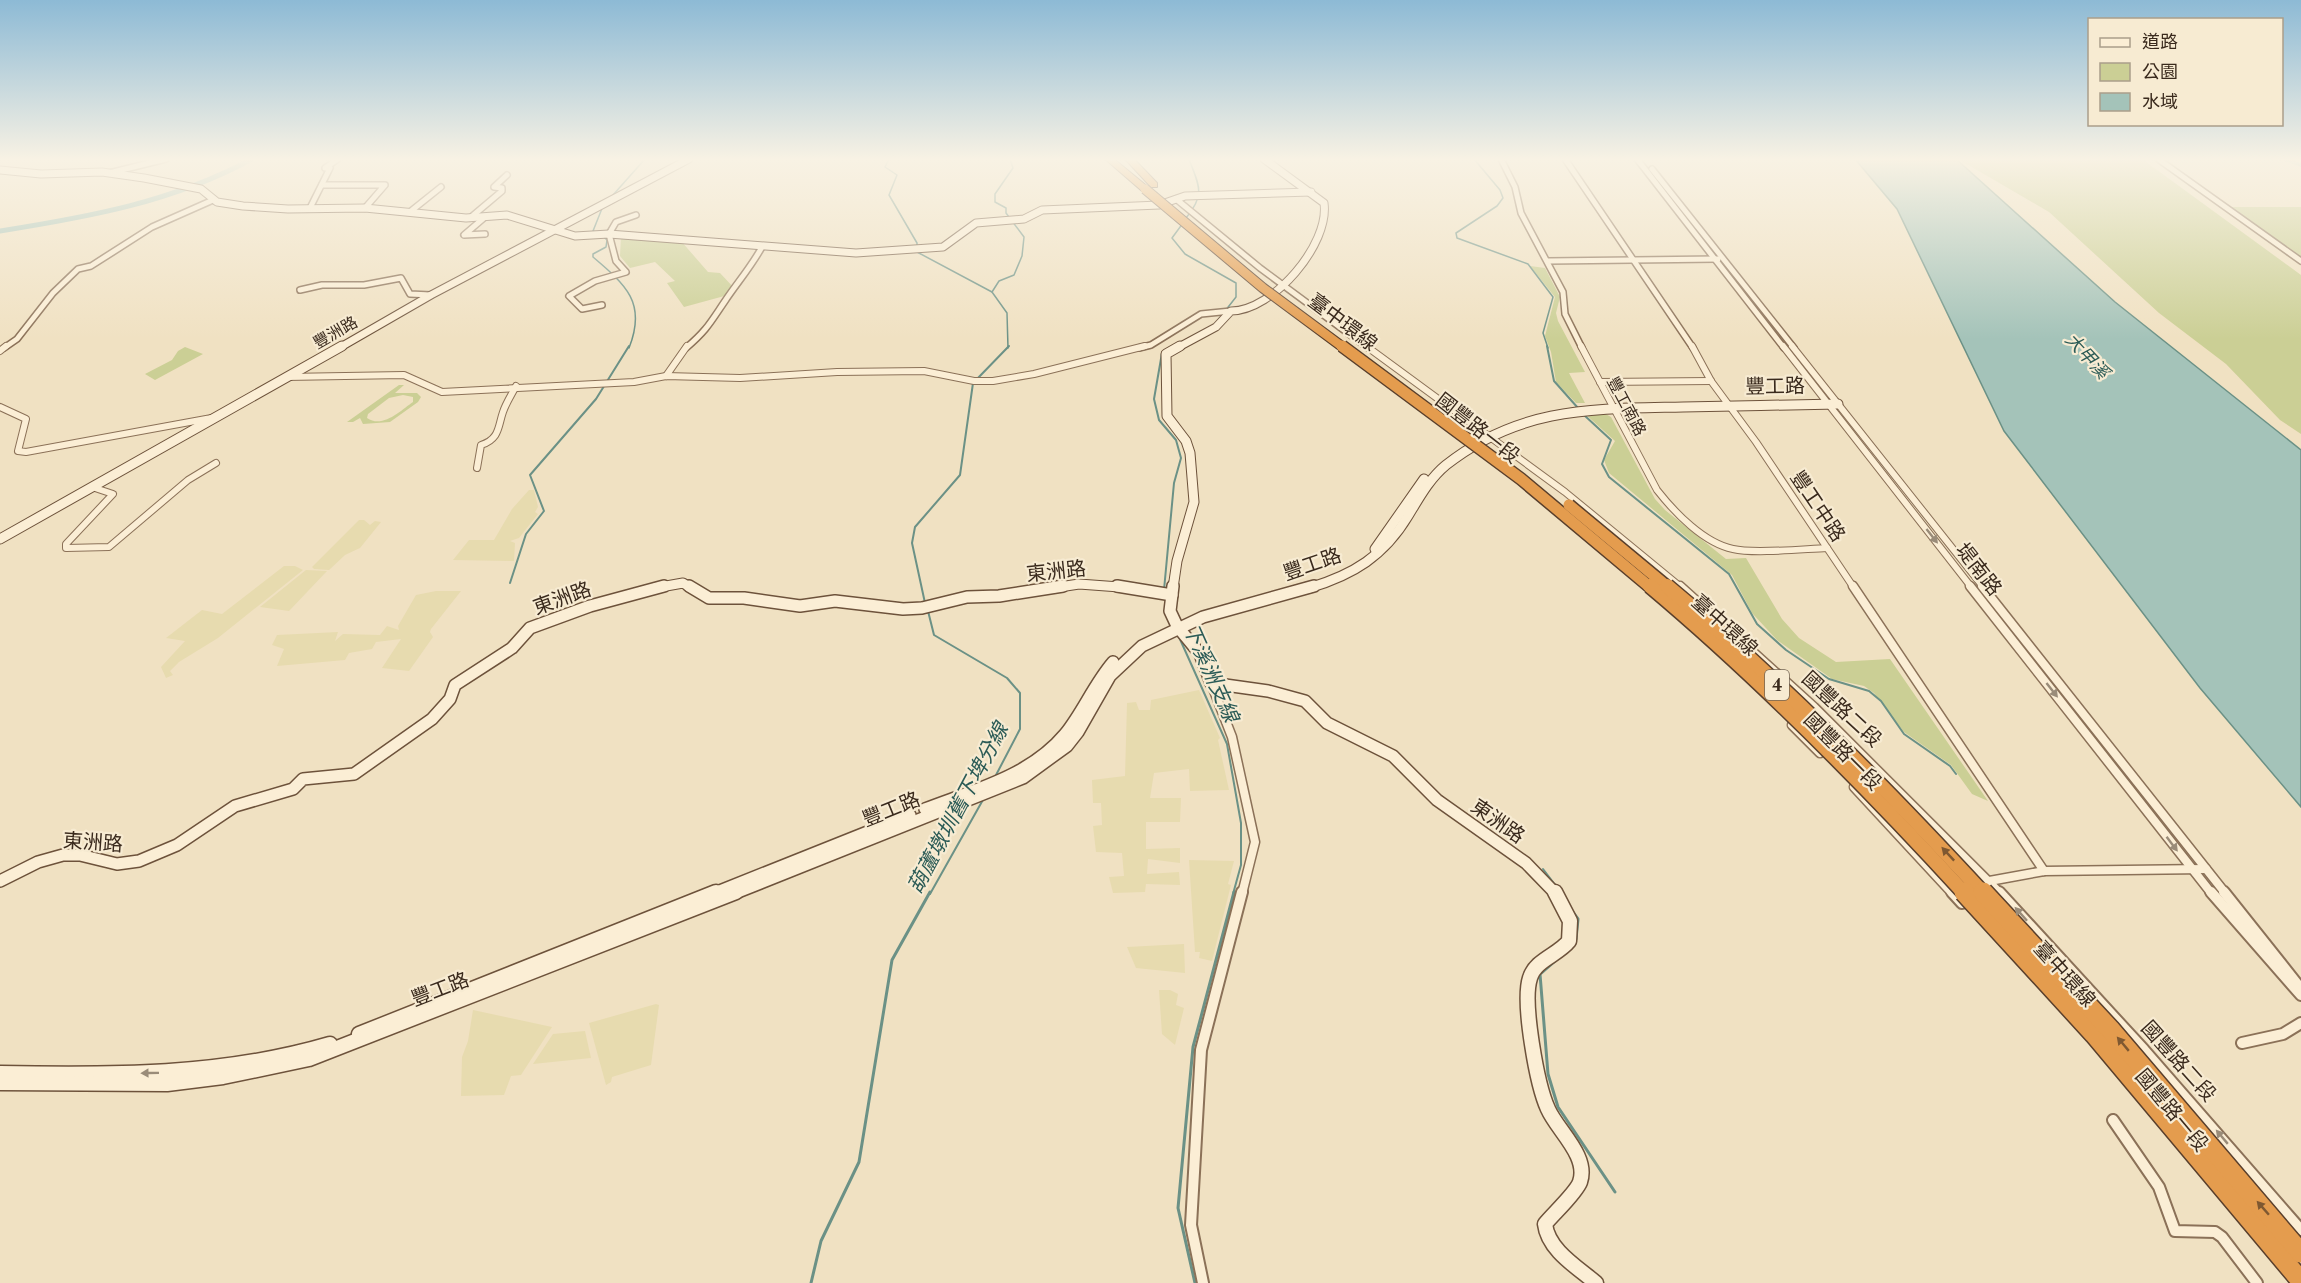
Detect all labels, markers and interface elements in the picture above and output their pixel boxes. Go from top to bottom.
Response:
legend [2088,18,2283,126]
text: 道路 [2142,29,2178,56]
text: 公園 [2142,59,2178,86]
text: 水域 [2142,89,2178,116]
street label: 臺中環線 [1301,287,1383,359]
street label: 豐洲路 [309,310,362,355]
water label: 大甲溪 [2058,327,2117,387]
street label: 豐工路 [1745,371,1805,403]
street label: 豐工南路 [1600,373,1652,440]
street label: 國豐路一段 [1429,386,1526,471]
street label: 豐工中路 [1782,465,1852,548]
one-way arrow [1926,528,1939,544]
street label: 堤南路 [1948,537,2009,602]
street label: 豐工路 [1279,541,1346,589]
street label: 東洲路 [1025,554,1088,590]
street label: 東洲路 [529,575,596,623]
street label: 臺中環線 [1685,588,1764,664]
water label: 下溪洲支線 [1174,619,1247,730]
street label: 國豐路二段 [1795,665,1888,755]
road number: 4 [1765,670,1789,700]
one-way arrow [2046,682,2058,697]
street label: 國豐路一段 [1796,706,1888,798]
water label: 葫蘆墩圳舊下埤分線 [900,716,1018,899]
street label: 豐工路 [858,785,925,835]
street label: 東洲路 [1464,792,1531,851]
street label: 東洲路 [62,826,124,860]
one-way arrow [2166,835,2178,851]
one-way arrow [1941,848,1955,862]
one-way arrow [2014,907,2028,922]
street label: 臺中環線 [2026,935,2102,1014]
street label: 豐工路 [407,965,474,1015]
street label: 國豐路二段 [2134,1014,2223,1109]
one-way arrow [2116,1036,2129,1052]
street label: 國豐路一段 [2128,1063,2215,1159]
one-way arrow [140,1068,159,1078]
one-way arrow [2216,1130,2229,1145]
one-way arrow [2257,1201,2270,1216]

